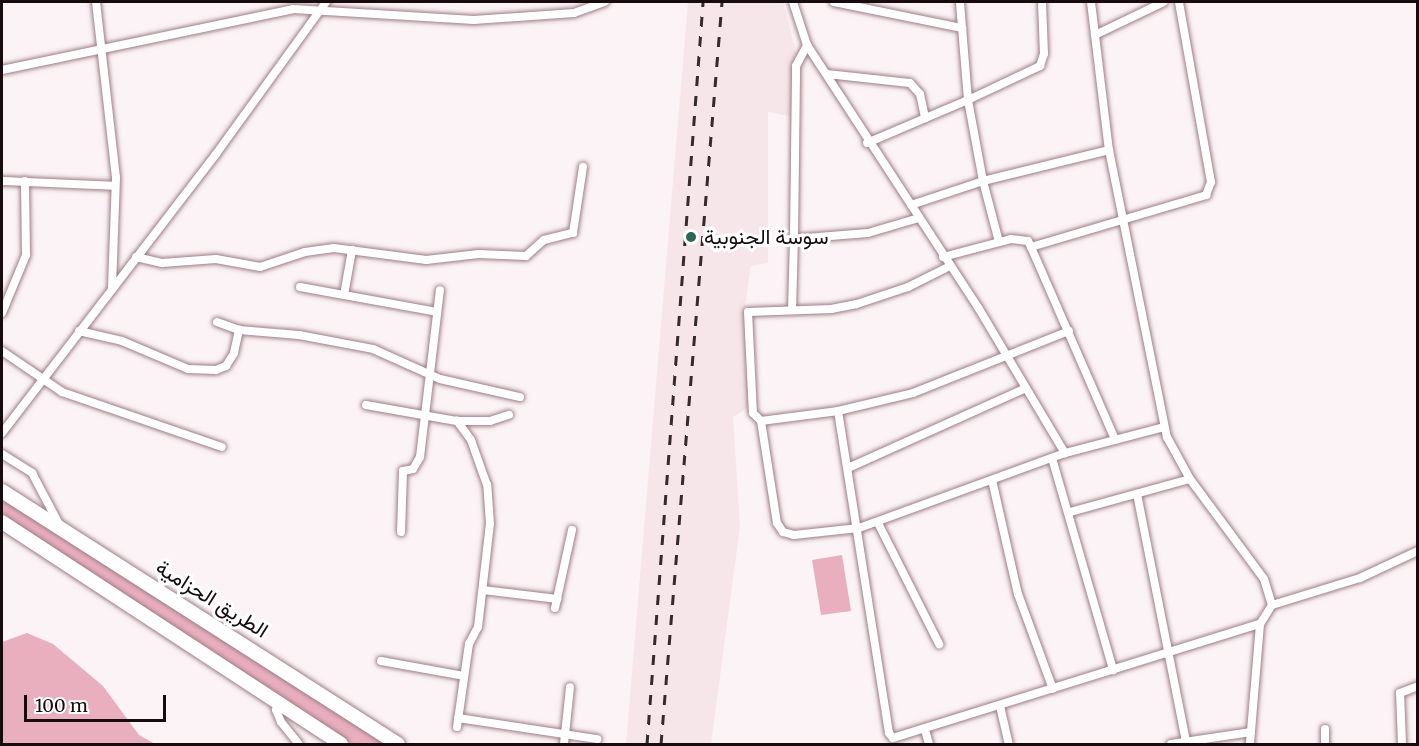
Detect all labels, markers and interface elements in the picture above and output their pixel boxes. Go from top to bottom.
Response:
place label: سوسة الجنوبية [704,224,829,250]
marker: سوسة الجنوبية [682,228,700,246]
street label: الطريق الحزامية [151,555,273,643]
scale bar [27,683,170,721]
text: 100 m [35,694,88,717]

